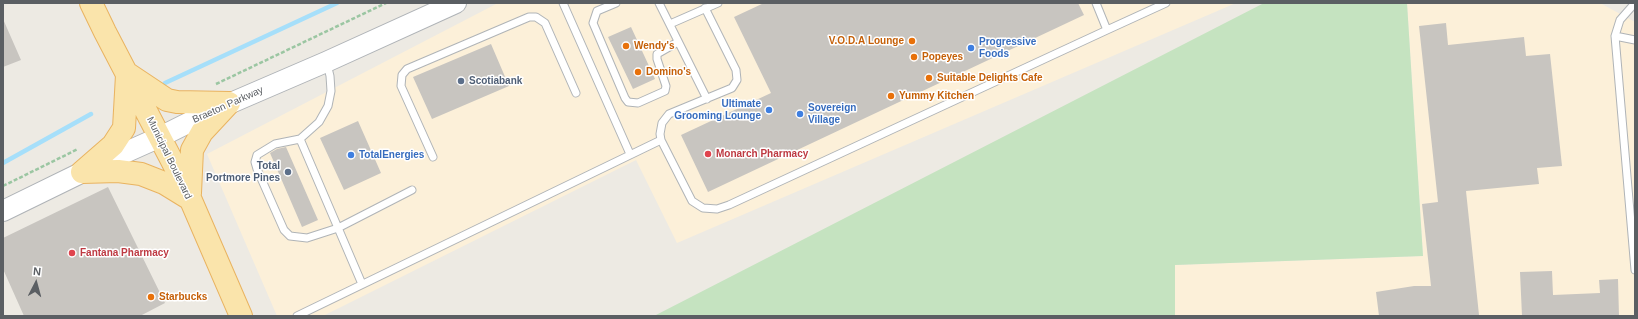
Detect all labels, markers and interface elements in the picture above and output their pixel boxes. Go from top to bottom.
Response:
place label: V.O.D.A Lounge [829,35,904,47]
marker: V.O.D.A Lounge [907,36,917,46]
place label: Progressive Foods [979,36,1036,60]
place label: Wendy's [634,40,675,52]
marker: Wendy's [621,41,631,51]
marker: Progressive Foods [966,43,976,53]
place label: Popeyes [922,51,963,63]
marker: Popeyes [909,52,919,62]
place label: Domino's [646,66,691,78]
marker: Domino's [633,67,643,77]
place label: Suitable Delights Cafe [937,72,1043,84]
marker: Suitable Delights Cafe [924,73,934,83]
place label: Scotiabank [469,75,522,87]
marker: Scotiabank [456,76,466,86]
street label: Braeton Parkway [191,84,265,126]
place label: Yummy Kitchen [899,90,974,102]
marker: Yummy Kitchen [886,91,896,101]
place label: Ultimate Grooming Lounge [674,98,761,122]
place label: Sovereign Village [808,102,856,126]
marker: Ultimate Grooming Lounge [764,105,774,115]
marker: Sovereign Village [795,109,805,119]
street label: Municipal Boulevard [144,115,194,201]
place label: Monarch Pharmacy [716,148,808,160]
place label: TotalEnergies [359,149,424,161]
marker: Monarch Pharmacy [703,149,713,159]
marker: TotalEnergies [346,150,356,160]
place label: Total Portmore Pines [206,160,280,184]
marker: Total Portmore Pines [283,167,293,177]
place label: Fantana Pharmacy [80,247,169,259]
marker: Fantana Pharmacy [67,248,77,258]
north arrow [16,263,56,303]
text: N [33,265,42,277]
place label: Starbucks [159,291,207,303]
marker: Starbucks [146,292,156,302]

